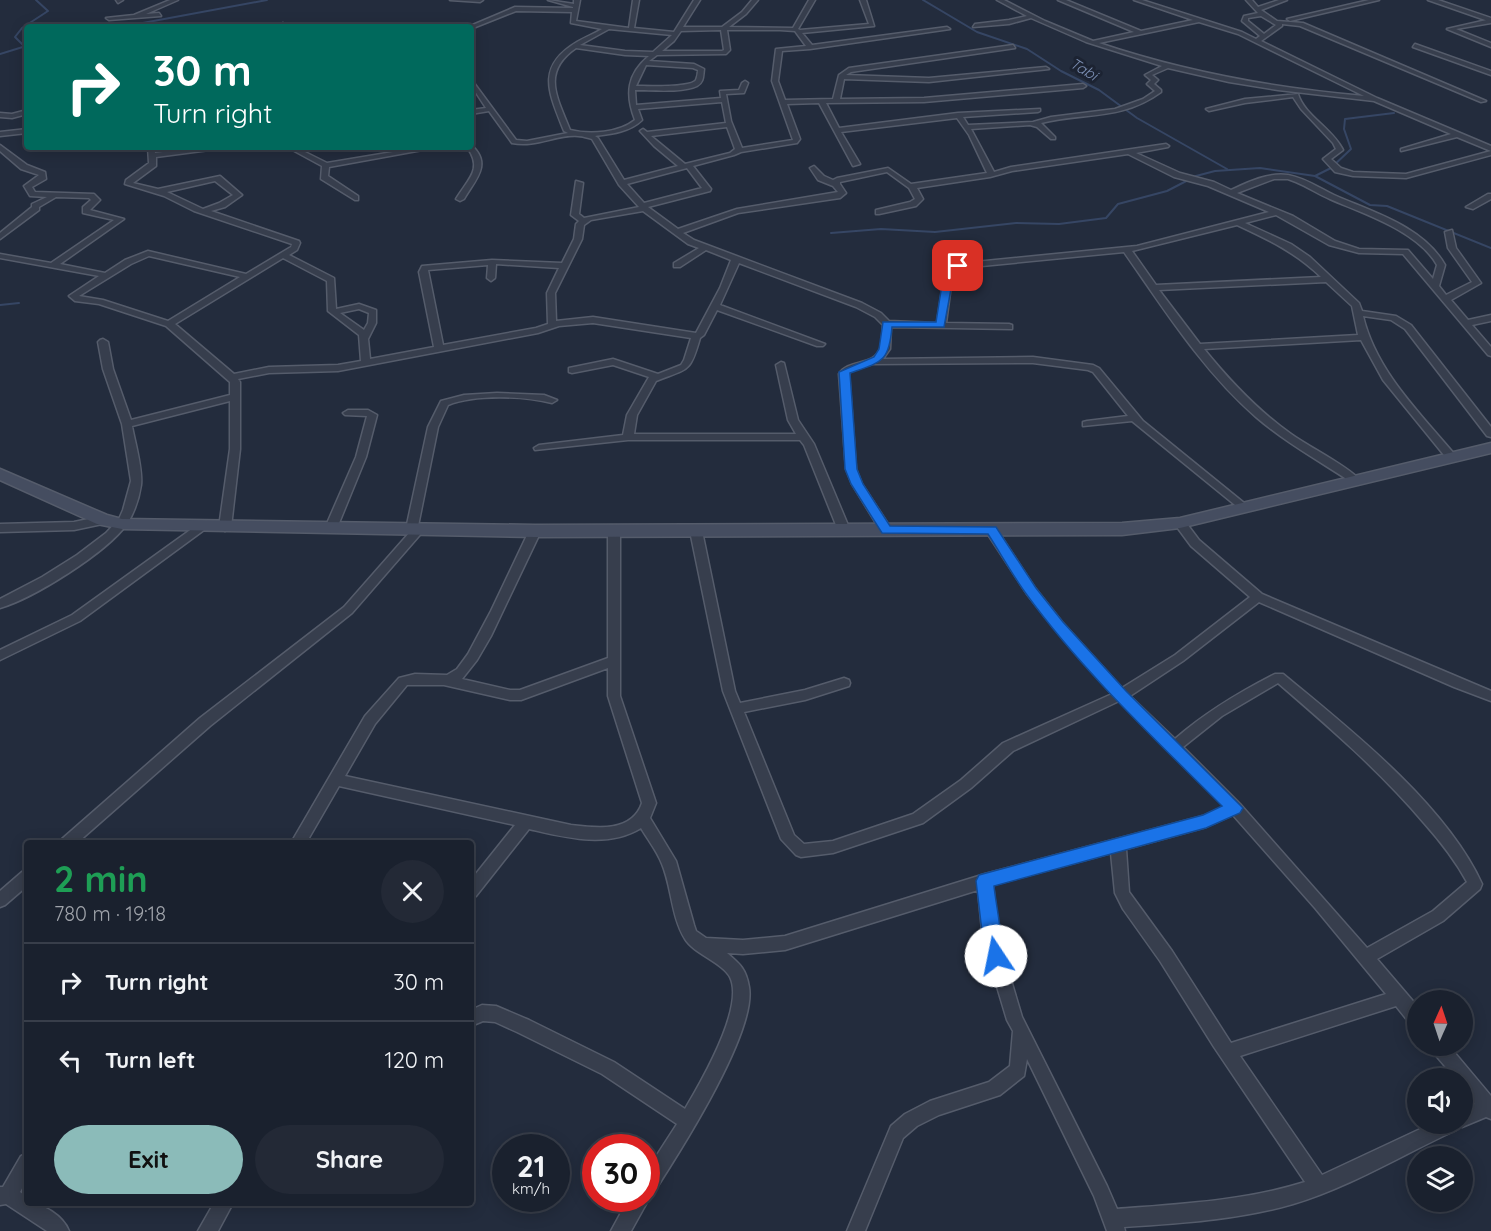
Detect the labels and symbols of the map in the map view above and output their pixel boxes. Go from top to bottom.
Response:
water label: Tabi [1067,53,1103,86]
pin [932,240,983,291]
position arrow [964,924,1028,988]
north arrow [1407,990,1473,1056]
speed limit sign: 30 [582,1134,660,1212]

